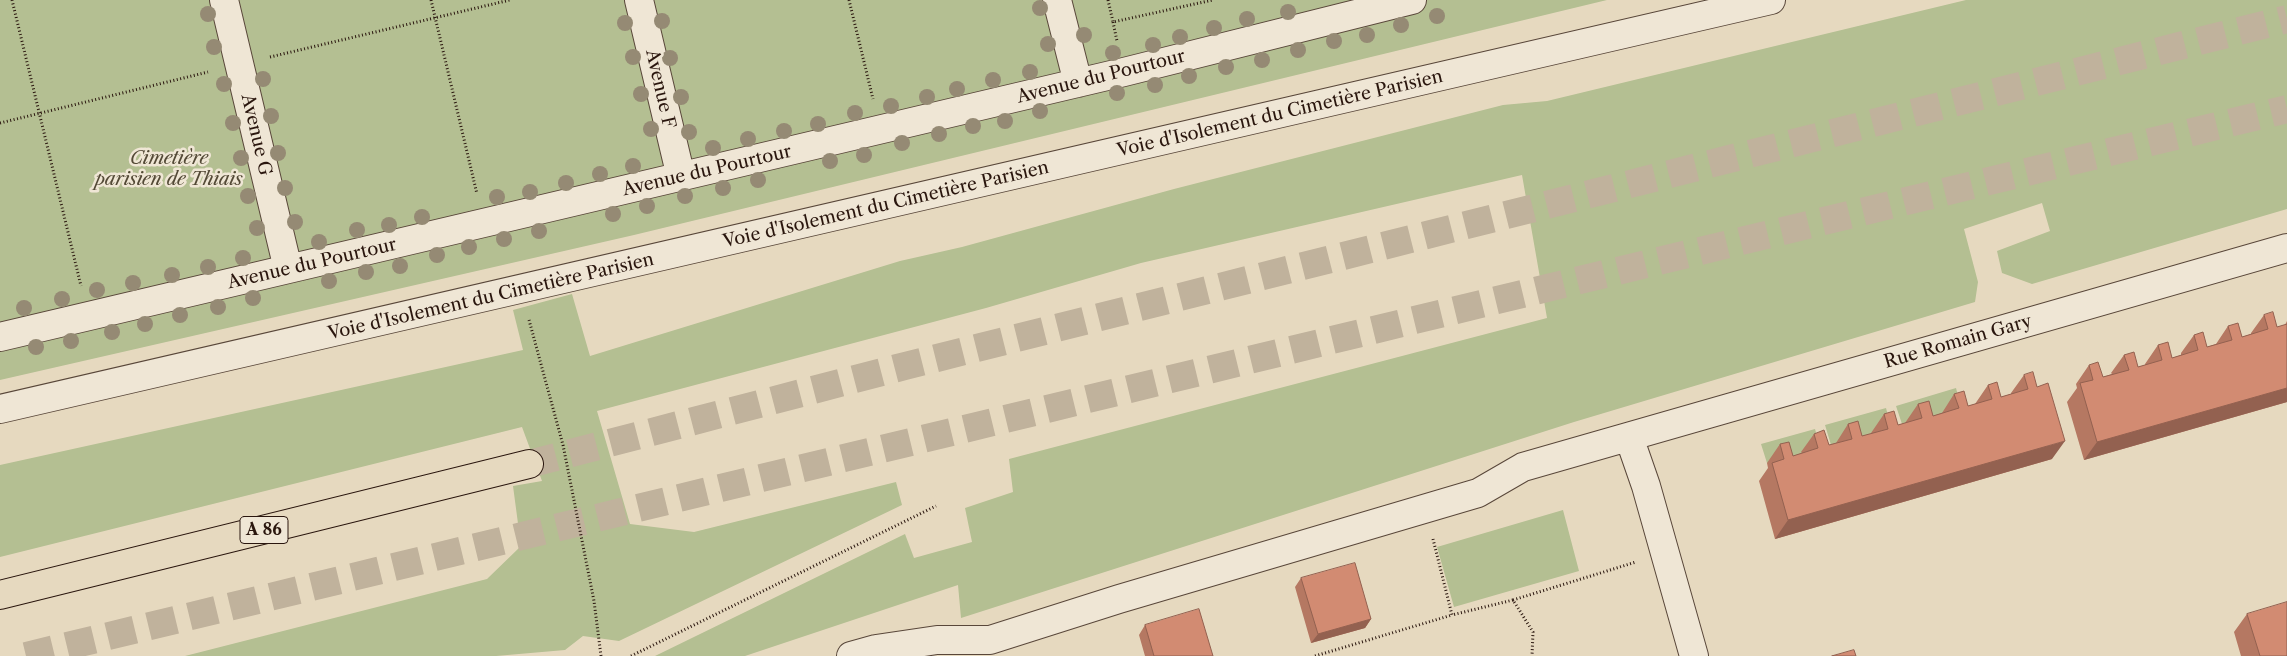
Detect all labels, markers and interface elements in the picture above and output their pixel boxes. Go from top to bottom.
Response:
street label: Avenue du Pourtour [1015,46,1187,108]
street label: Avenue F [640,47,680,131]
street label: Voie d'Isolement du Cimetière Parisien [1115,66,1445,162]
street label: Avenue G [236,92,276,178]
street label: Avenue du Pourtour [620,141,794,201]
park label: Cimetière parisien de Thiais [95,148,243,190]
street label: Voie d'Isolement du Cimetière Parisien [721,157,1051,253]
street label: Avenue du Pourtour [225,234,399,294]
street label: Voie d'Isolement du Cimetière Parisien [326,249,656,345]
street label: Rue Romain Gary [1882,311,2034,373]
road number: A 86 [240,516,288,544]

